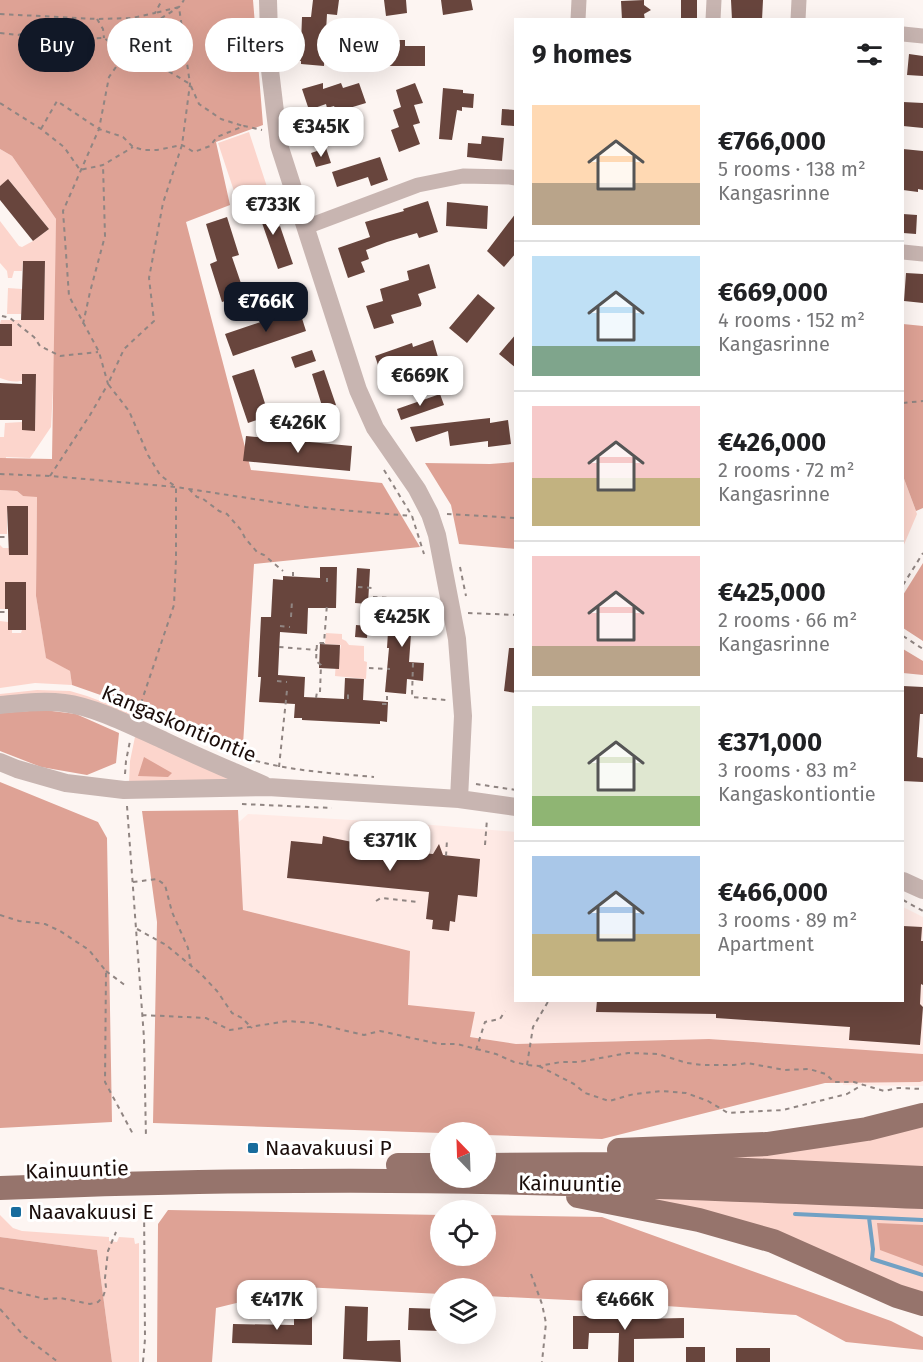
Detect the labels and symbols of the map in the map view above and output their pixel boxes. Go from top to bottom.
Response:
pin: €345K [279,107,363,158]
pin: €733K [231,185,315,236]
pin: €766K [224,282,308,333]
pin: €669K [378,356,462,407]
pin: €426K [256,403,340,454]
pin: €425K [360,597,444,648]
street label: Kangaskontiontie [98,680,260,768]
pin: €371K [348,821,432,872]
north arrow [430,1122,496,1188]
place label: Naavakuusi P [265,1135,392,1161]
marker: Naavakuusi P [246,1141,260,1155]
street label: Kainuuntie [25,1155,129,1185]
street label: Kainuuntie [518,1170,622,1198]
place label: Naavakuusi E [28,1199,154,1225]
marker: Naavakuusi E [9,1205,23,1219]
pin: €417K [235,1280,319,1331]
pin: €466K [583,1280,667,1331]

